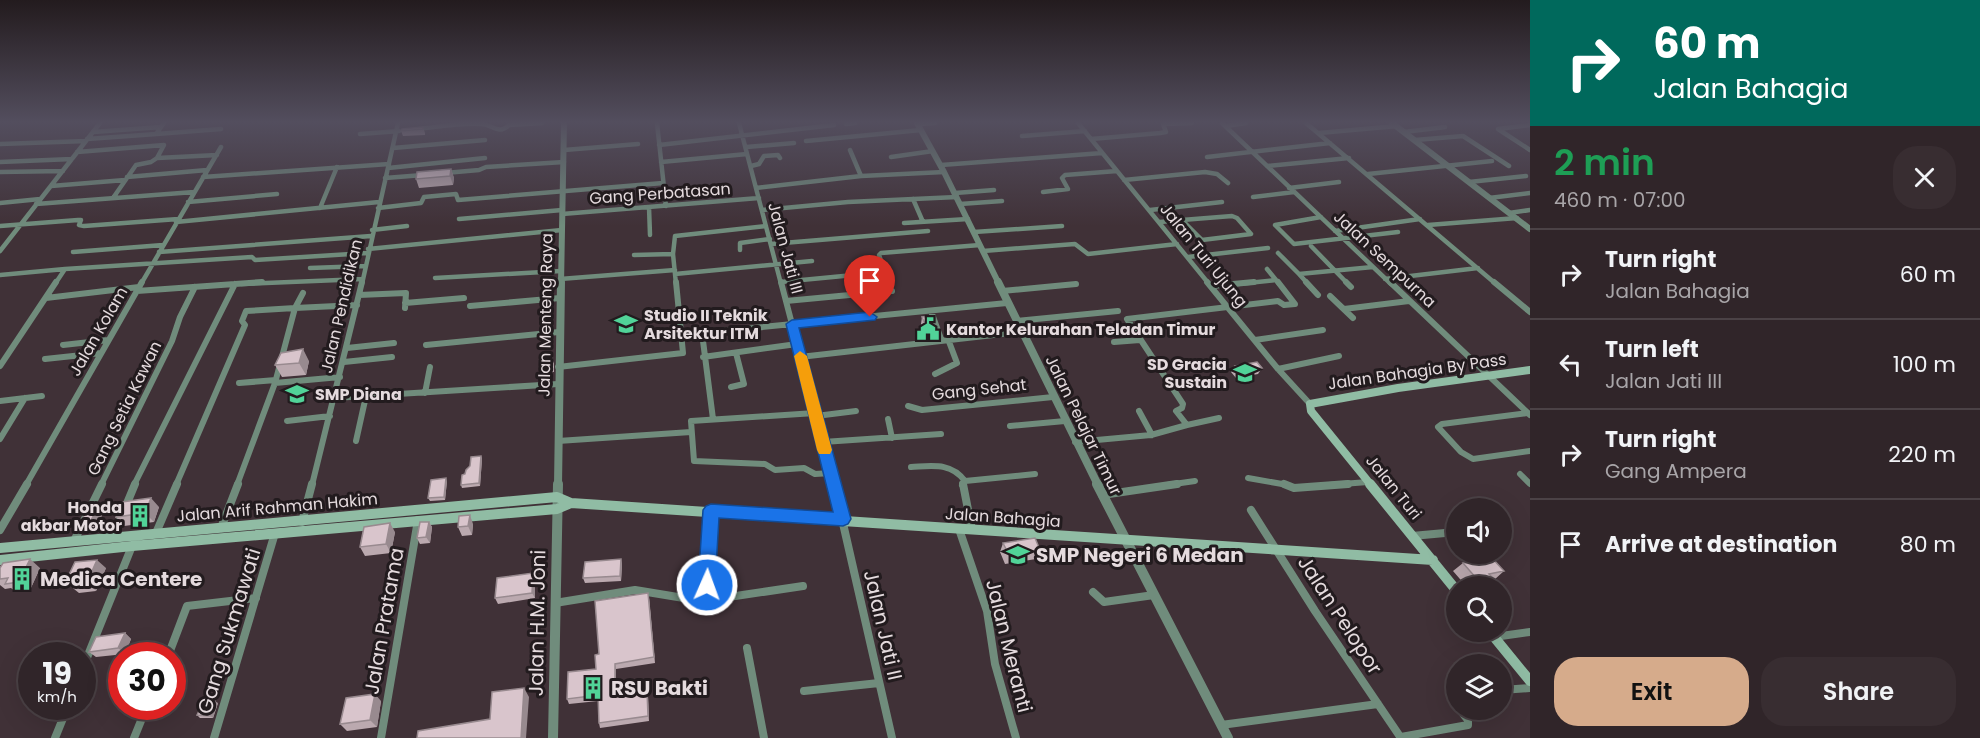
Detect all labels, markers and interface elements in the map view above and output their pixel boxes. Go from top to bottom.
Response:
text: 60 m [1653,14,1761,73]
icon: right [1554,24,1632,102]
text: Jalan Bahagia [1653,70,1848,107]
text: 2 min [1554,137,1655,188]
button: close [1893,146,1956,209]
street label: Gang Perbatasan [589,177,731,210]
text: 460 m · 07:00 [1554,186,1686,214]
street label: Jalan Turi Ujung [1154,198,1253,312]
street label: Jalan Jati III [762,200,809,296]
street label: Jalan Sempurna [1328,206,1441,313]
street label: Jalan Menteng Raya [533,233,558,397]
street label: Jalan Pendidikan [315,237,368,375]
text: Turn right [1605,244,1716,275]
pin [844,255,895,317]
icon: right [1554,258,1587,291]
text: 60 m [1900,259,1956,290]
icon: arrive [853,264,886,297]
text: Jalan Bahagia [1605,277,1750,305]
street label: Jalan Kolam [64,282,133,380]
place label: Studio II Teknik Arsitektur ITM [644,304,768,345]
school or university icon: Studio II Teknik Arsitektur ITM [613,311,639,337]
public building icon: Kantor Kelurahan Teladan Timur [915,316,941,342]
place label: Kantor Kelurahan Teladan Timur [946,318,1215,341]
text: Turn left [1605,334,1699,365]
street label: Gang Setia Kawan [82,337,167,479]
street label: Jalan Bahagia By Pass [1326,348,1508,395]
icon: left [1554,348,1587,381]
text: 100 m [1893,349,1956,380]
street label: Jalan Pelajar Timur [1040,352,1127,499]
place label: SD Gracia Sustain [1147,353,1227,394]
school or university icon: SD Gracia Sustain [1232,360,1258,386]
text: Jalan Jati III [1605,367,1722,395]
street label: Gang Sehat [931,373,1028,406]
school or university icon: SMP Diana [284,381,310,407]
place label: SMP Diana [315,383,402,406]
text: Turn right [1605,424,1716,455]
icon: right [1554,438,1587,471]
text: 220 m [1888,439,1956,470]
street label: Jalan Turi [1360,450,1427,525]
text: Gang Ampera [1605,457,1747,485]
street label: Jalan Arif Rahman Hakim [175,487,379,528]
place label: Honda akbar Motor [21,496,122,537]
map controls [1446,498,1512,720]
button: sound [1446,498,1512,564]
street label: Jalan Bahagia [944,502,1062,533]
building icon: Honda akbar Motor [127,503,153,529]
icon: arrive [1554,528,1587,561]
text: Arrive at destination [1605,529,1837,560]
text: 80 m [1900,529,1956,560]
place label: SMP Negeri 6 Medan [1036,541,1244,569]
school or university icon: SMP Negeri 6 Medan [1005,542,1031,568]
street label: Gang Sukmawati [190,545,268,717]
street label: Jalan Pratama [357,546,411,696]
street label: Jalan H.M. Joni [522,549,552,697]
street label: Jalan Pelopor [1291,550,1389,680]
position arrow [675,553,739,617]
place label: Medica Centere [40,565,202,593]
building icon: Medica Centere [9,566,35,592]
street label: Jalan Jati II [857,567,909,683]
street label: Jalan Meranti [979,576,1039,716]
button: search [1446,576,1512,642]
speed limit sign: 30 [108,642,186,720]
text: 19 [42,652,72,695]
button: layers [1446,654,1512,720]
button: Exit [1554,657,1749,726]
button: Share [1761,657,1956,726]
place label: RSU Bakti [611,674,708,702]
building icon: RSU Bakti [580,675,606,701]
text: km/h [37,686,77,707]

